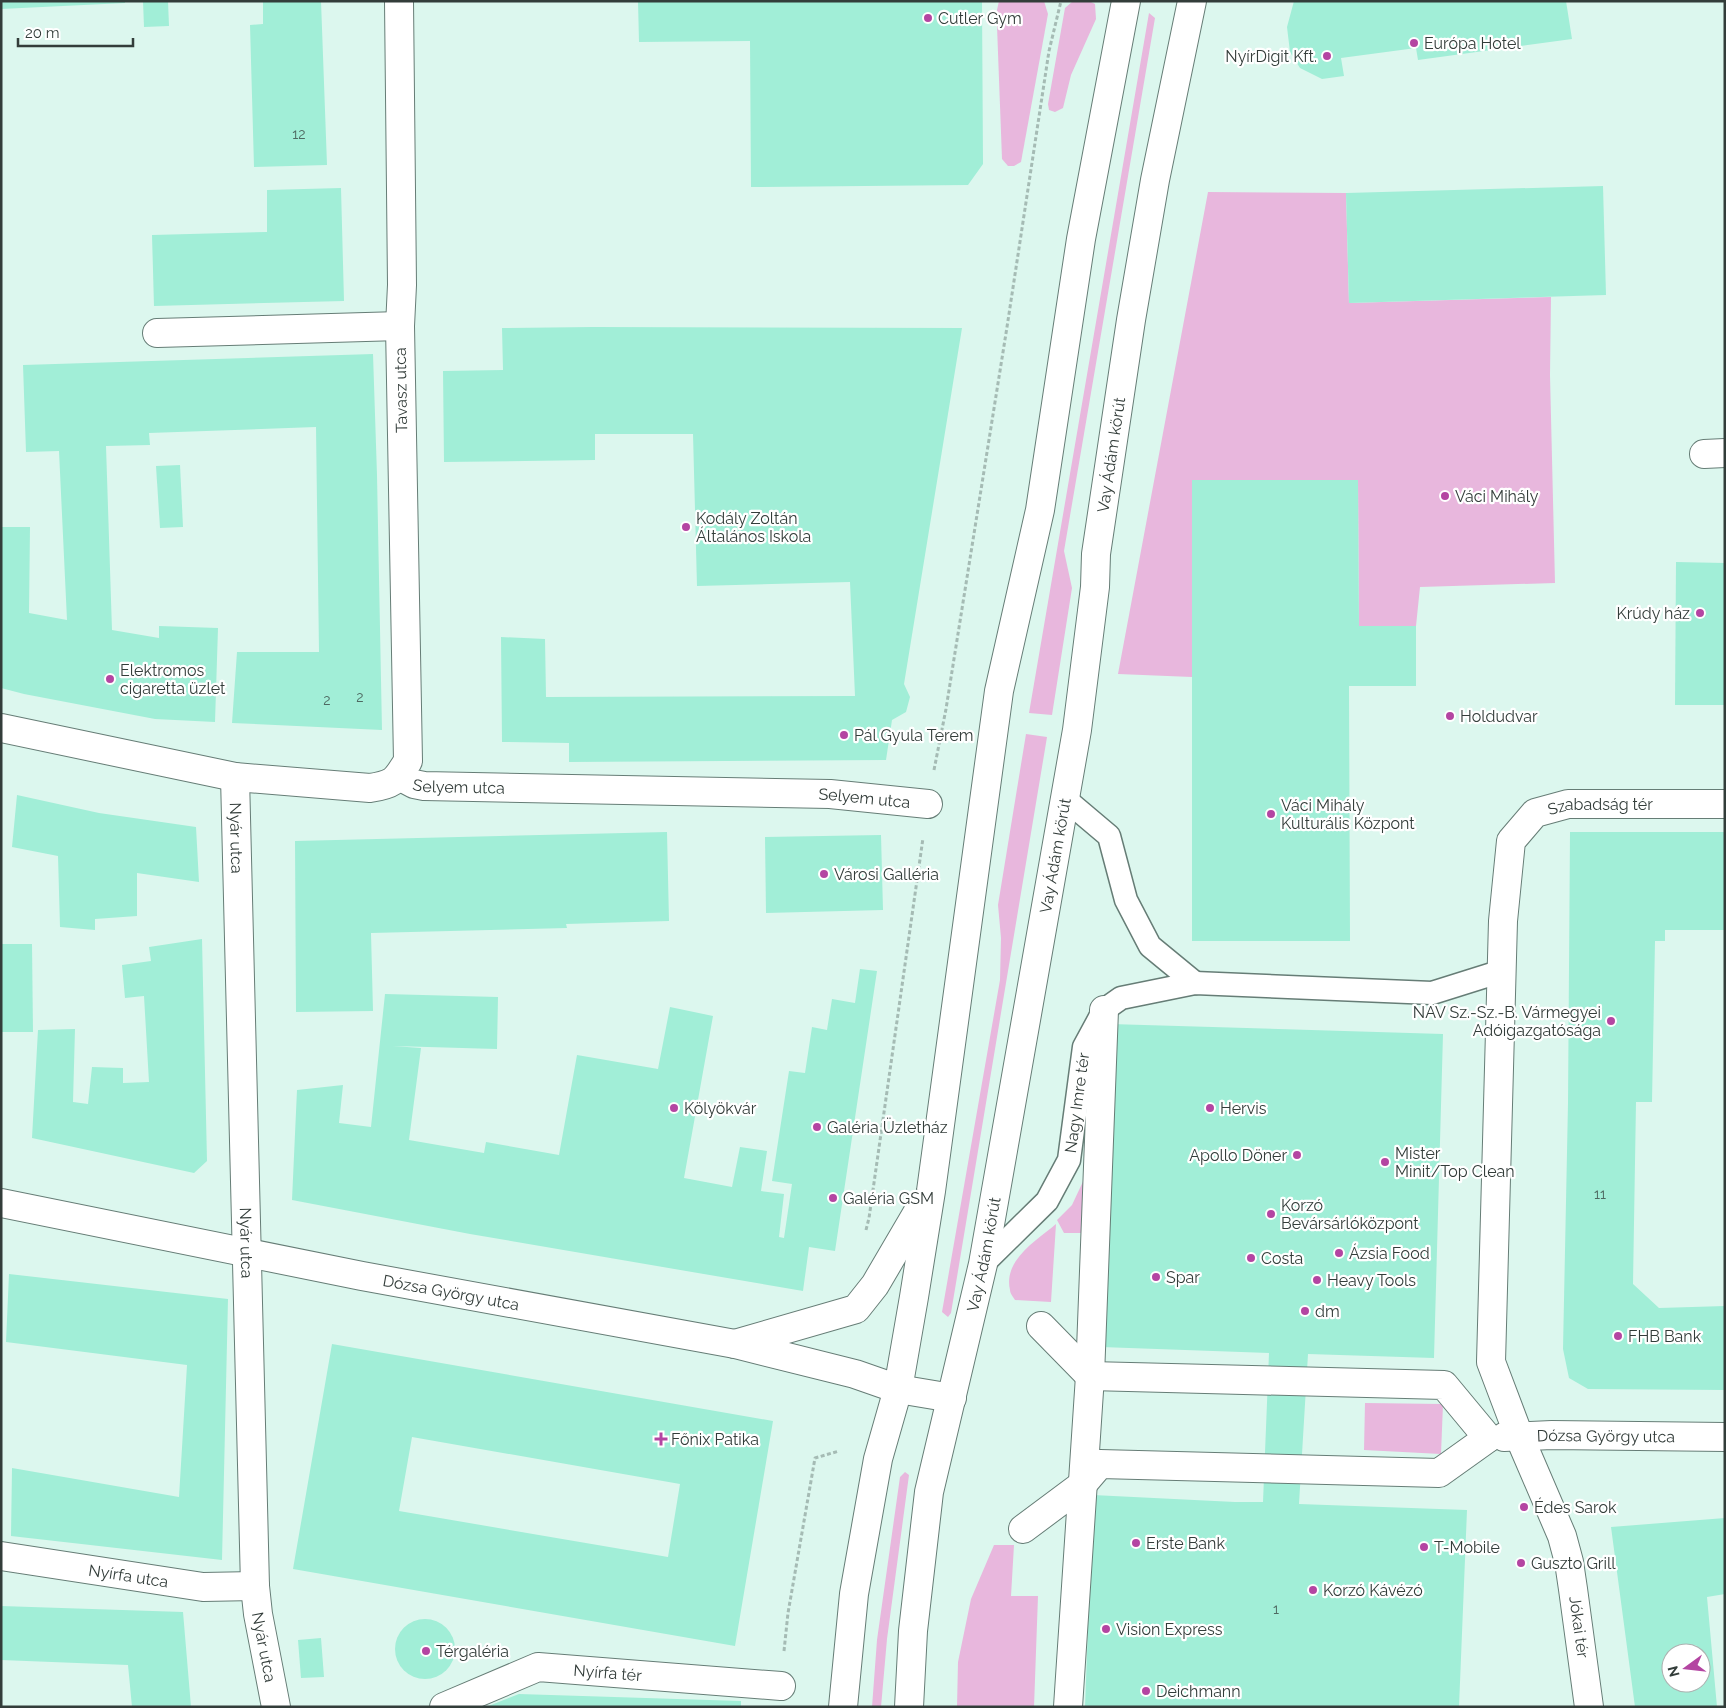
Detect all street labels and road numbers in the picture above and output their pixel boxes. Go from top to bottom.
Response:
street label: Tavasz utca [391,347,411,433]
street label: Vay Ádám körút [1093,395,1129,514]
street label: Selyem utca [411,774,505,797]
street label: Selyem utca [818,784,911,812]
street label: Szabadság tér [1546,795,1653,819]
street label: Vay Ádám körút [1035,796,1074,915]
street label: Nyár utca [226,802,247,874]
street label: Nagy Imre tér [1061,1051,1093,1154]
street label: Vay Ádám körút [963,1195,1004,1313]
street label: Nyár utca [236,1207,257,1279]
street label: Dózsa György utca [381,1271,521,1314]
street label: Dózsa György utca [1536,1425,1675,1446]
street label: Nyírfa utca [87,1560,170,1591]
street label: Jókai tér [1565,1595,1593,1659]
street label: Nyár utca [248,1610,280,1684]
street label: Nyírfa tér [573,1660,643,1685]

